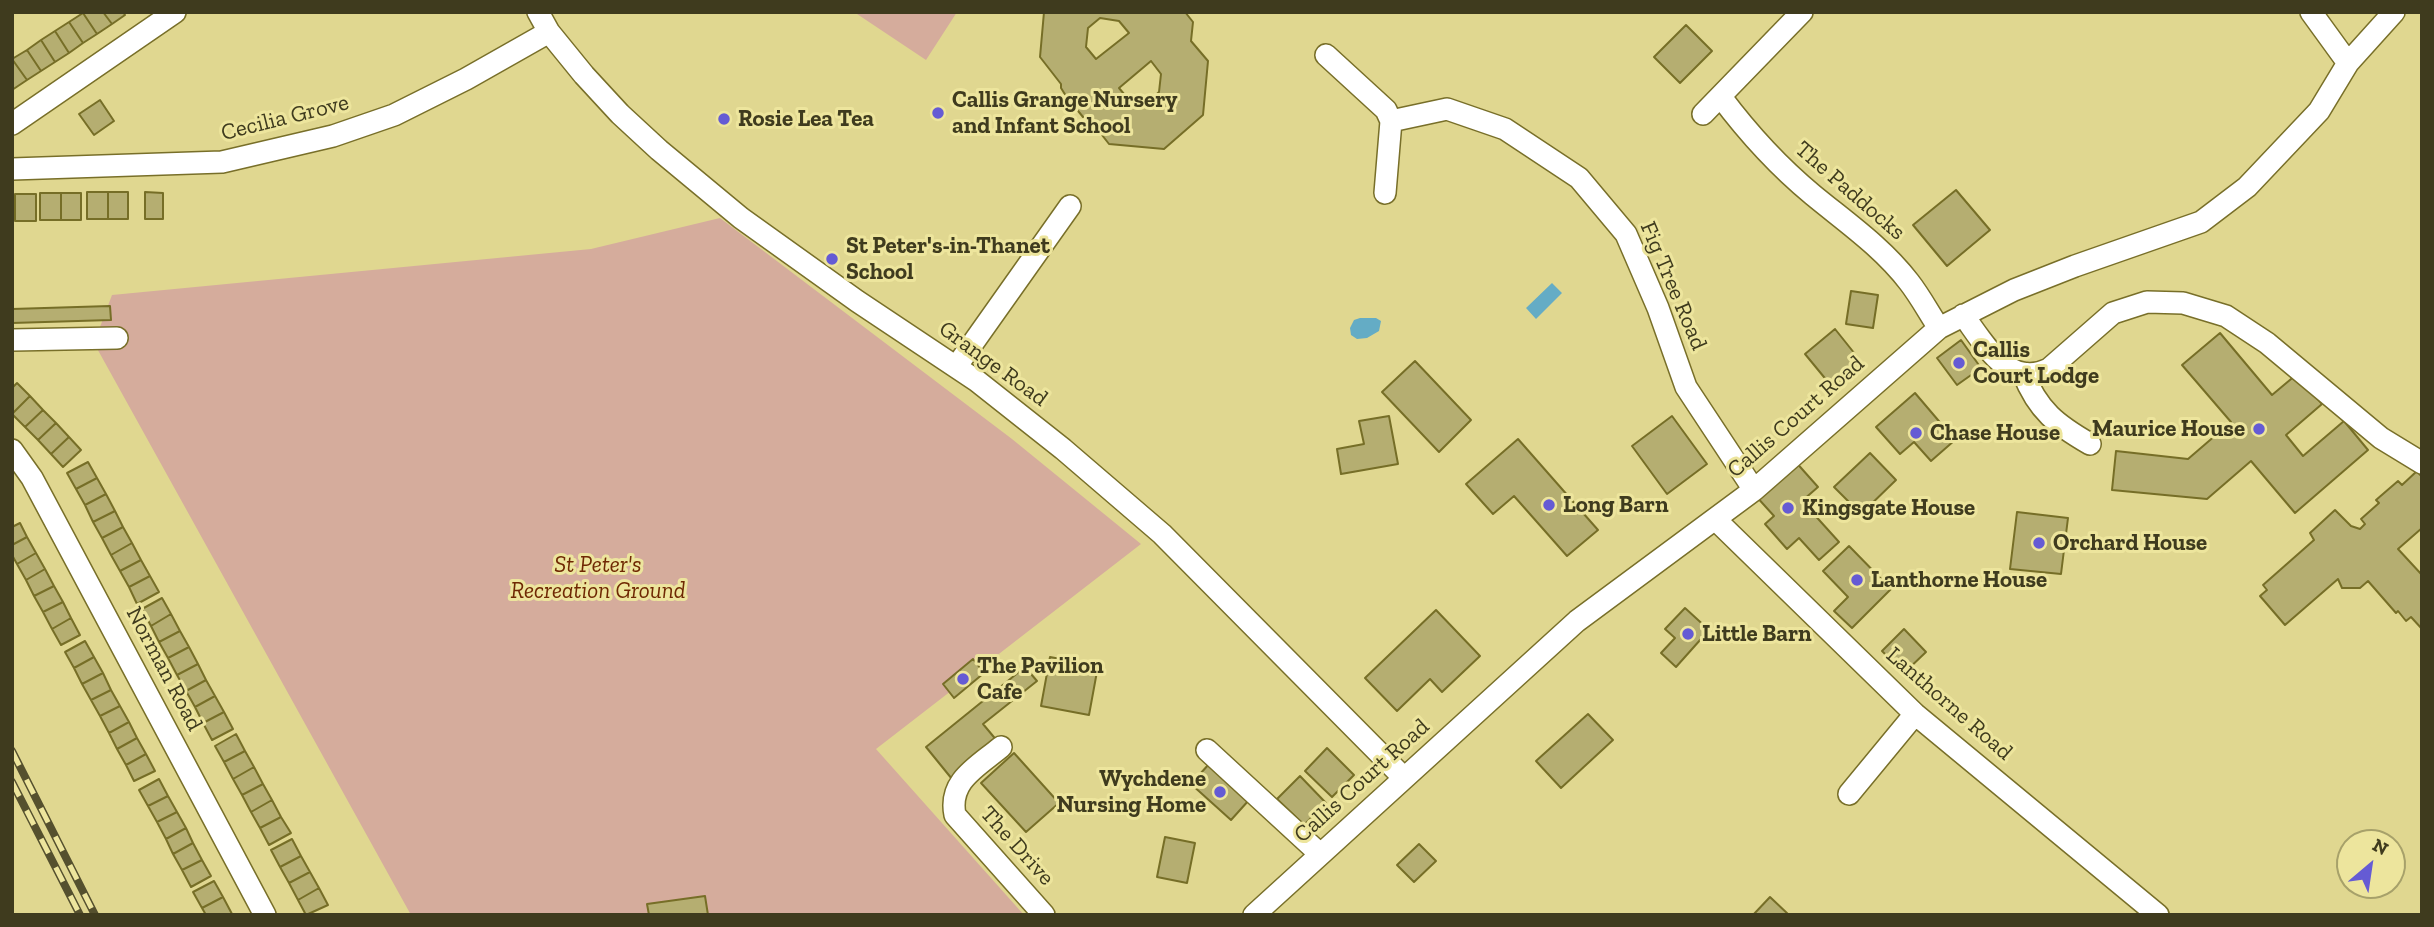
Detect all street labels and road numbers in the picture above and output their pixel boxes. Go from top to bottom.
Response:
street label: Cecilia Grove [218,89,352,147]
street label: The Paddocks [1789,136,1911,246]
street label: Fig Tree Road [1634,218,1712,354]
street label: Grange Road [933,315,1053,413]
street label: Callis Court Road [1722,350,1870,484]
street label: Norman Road [120,602,208,736]
street label: Lanthorne Road [1880,642,2018,766]
street label: Callis Court Road [1289,713,1435,849]
street label: The Drive [974,801,1060,891]

